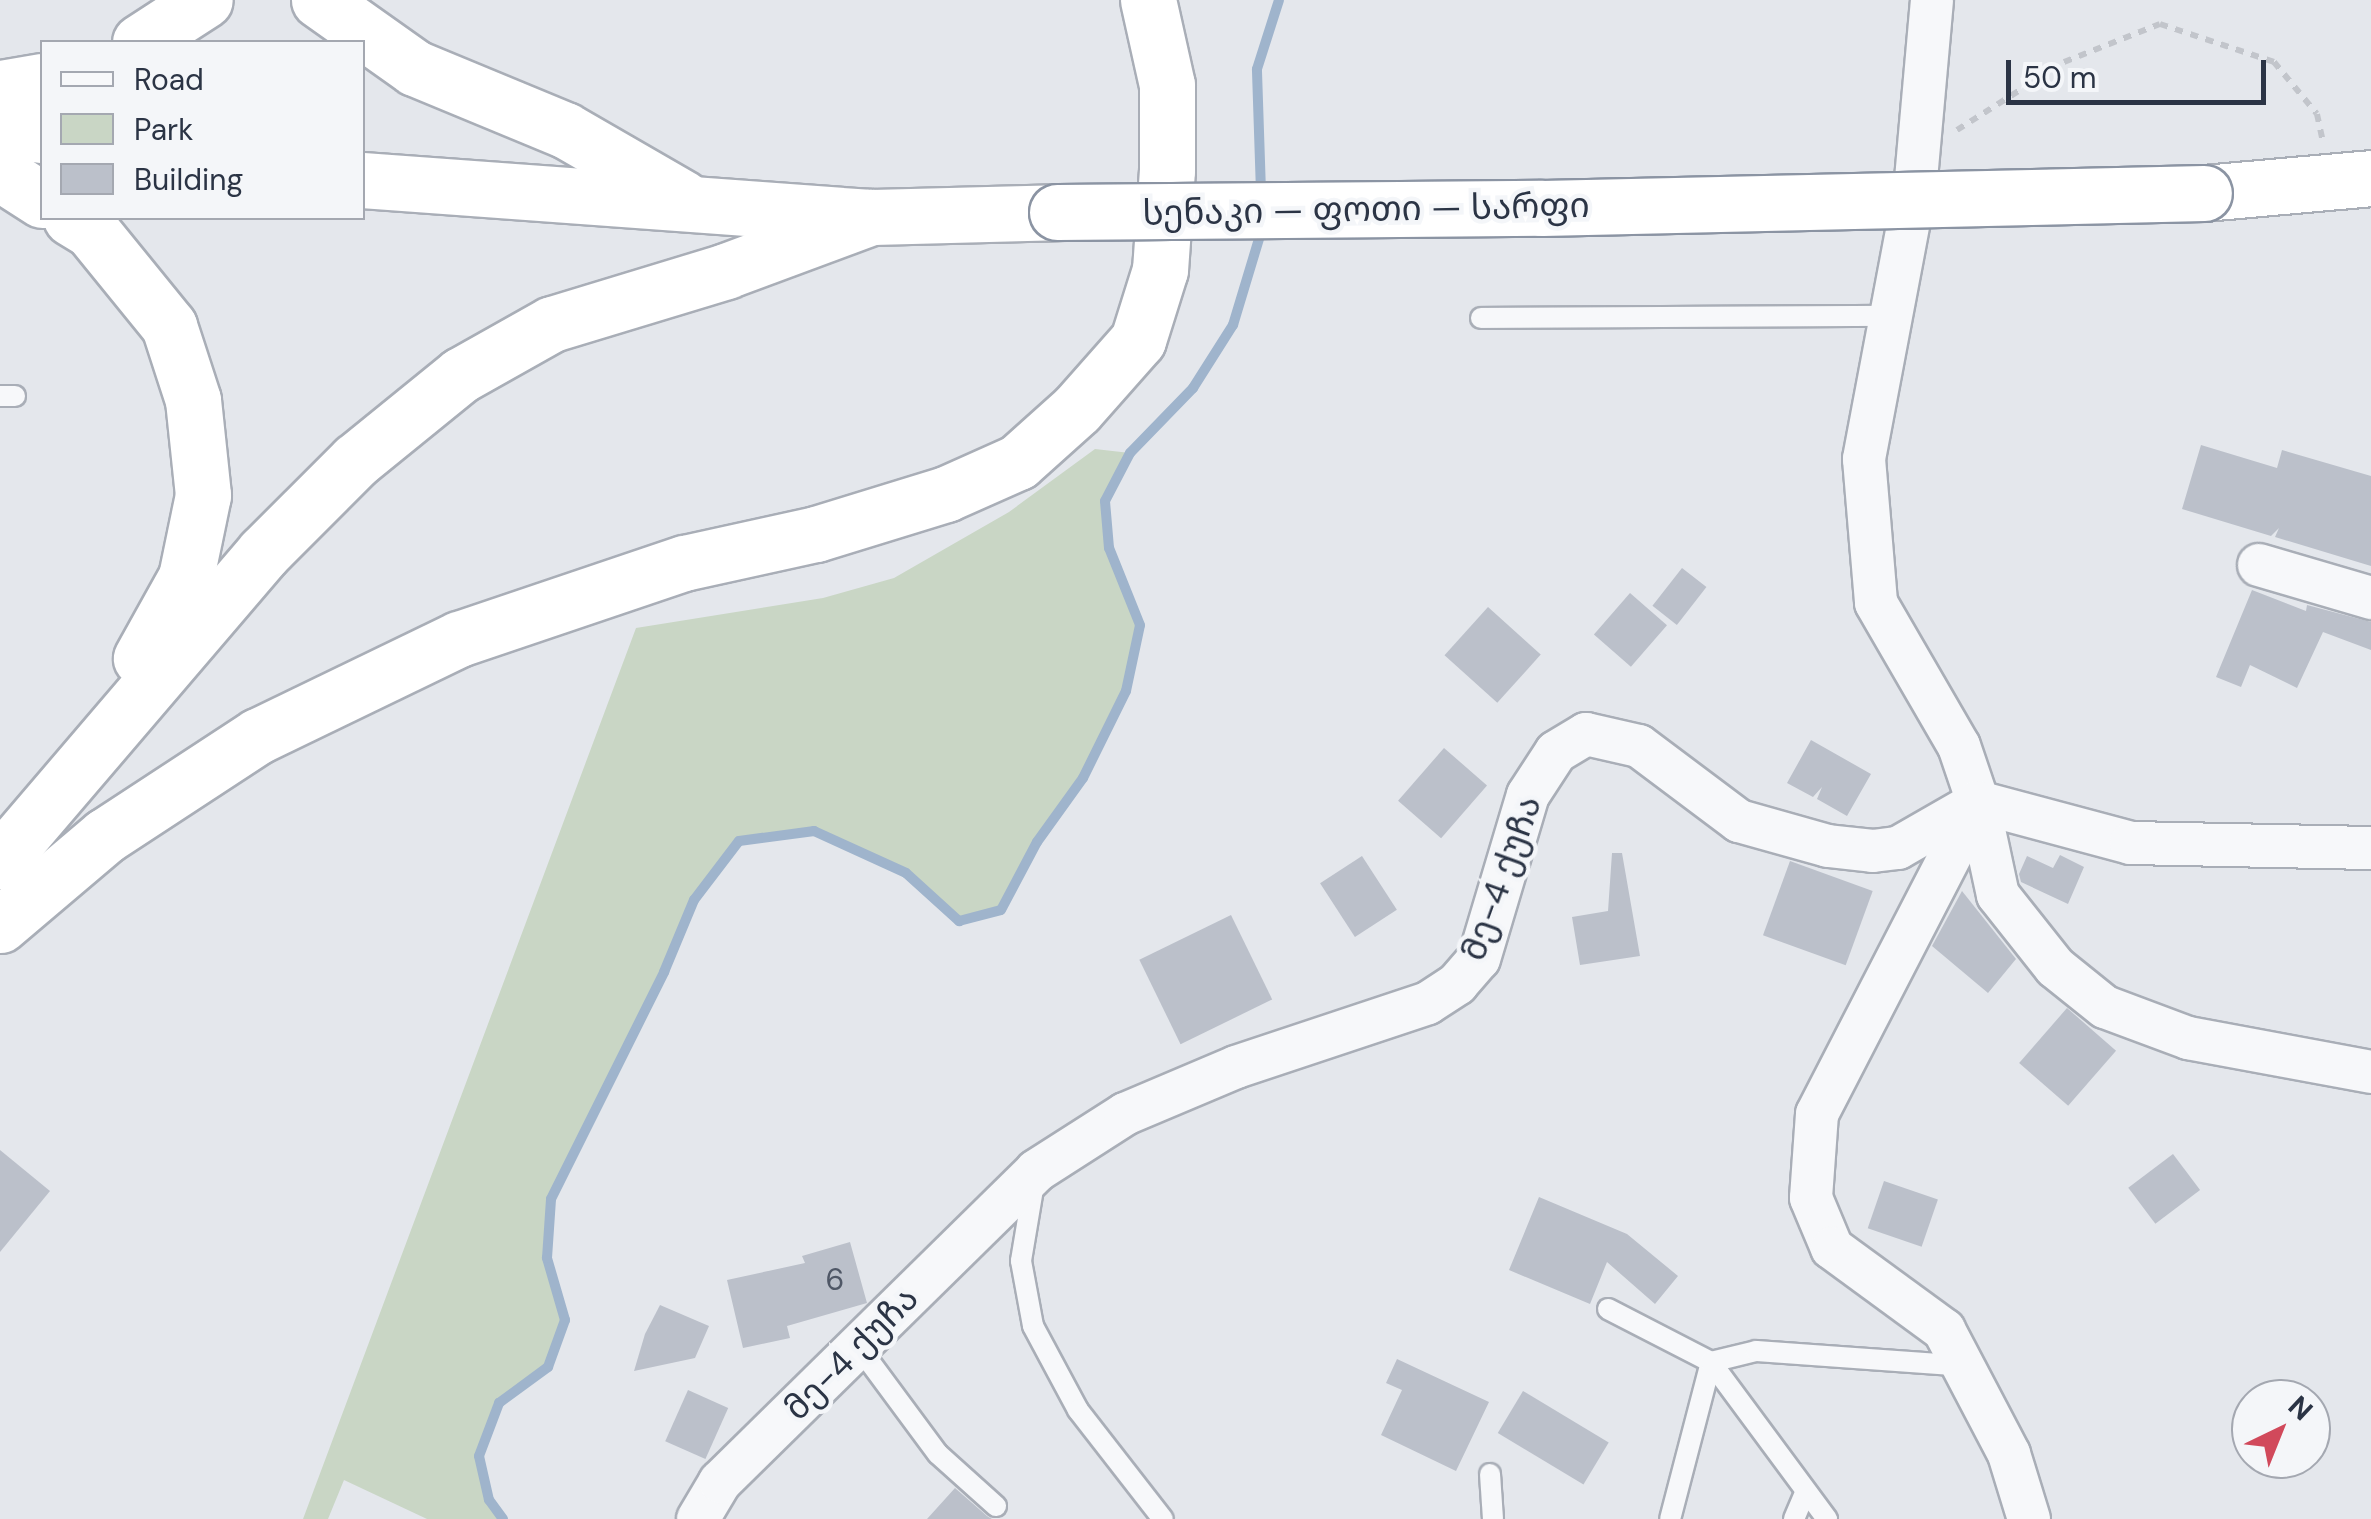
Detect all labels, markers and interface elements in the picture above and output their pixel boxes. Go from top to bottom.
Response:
legend [40,40,365,220]
scale bar [2011,40,2271,102]
text: 50 m [2023,58,2097,97]
text: Road [134,60,204,99]
text: Park [134,110,193,149]
text: Building [134,160,243,199]
street label: სენაკი — ფოთი — სარფი [1142,184,1590,234]
street label: მე-4 ქუჩა [1452,790,1550,966]
house number: 6 [826,1262,844,1298]
street label: მე-4 ქუჩა [775,1277,927,1429]
north arrow [2231,1379,2331,1479]
text: N [2280,1388,2321,1429]

